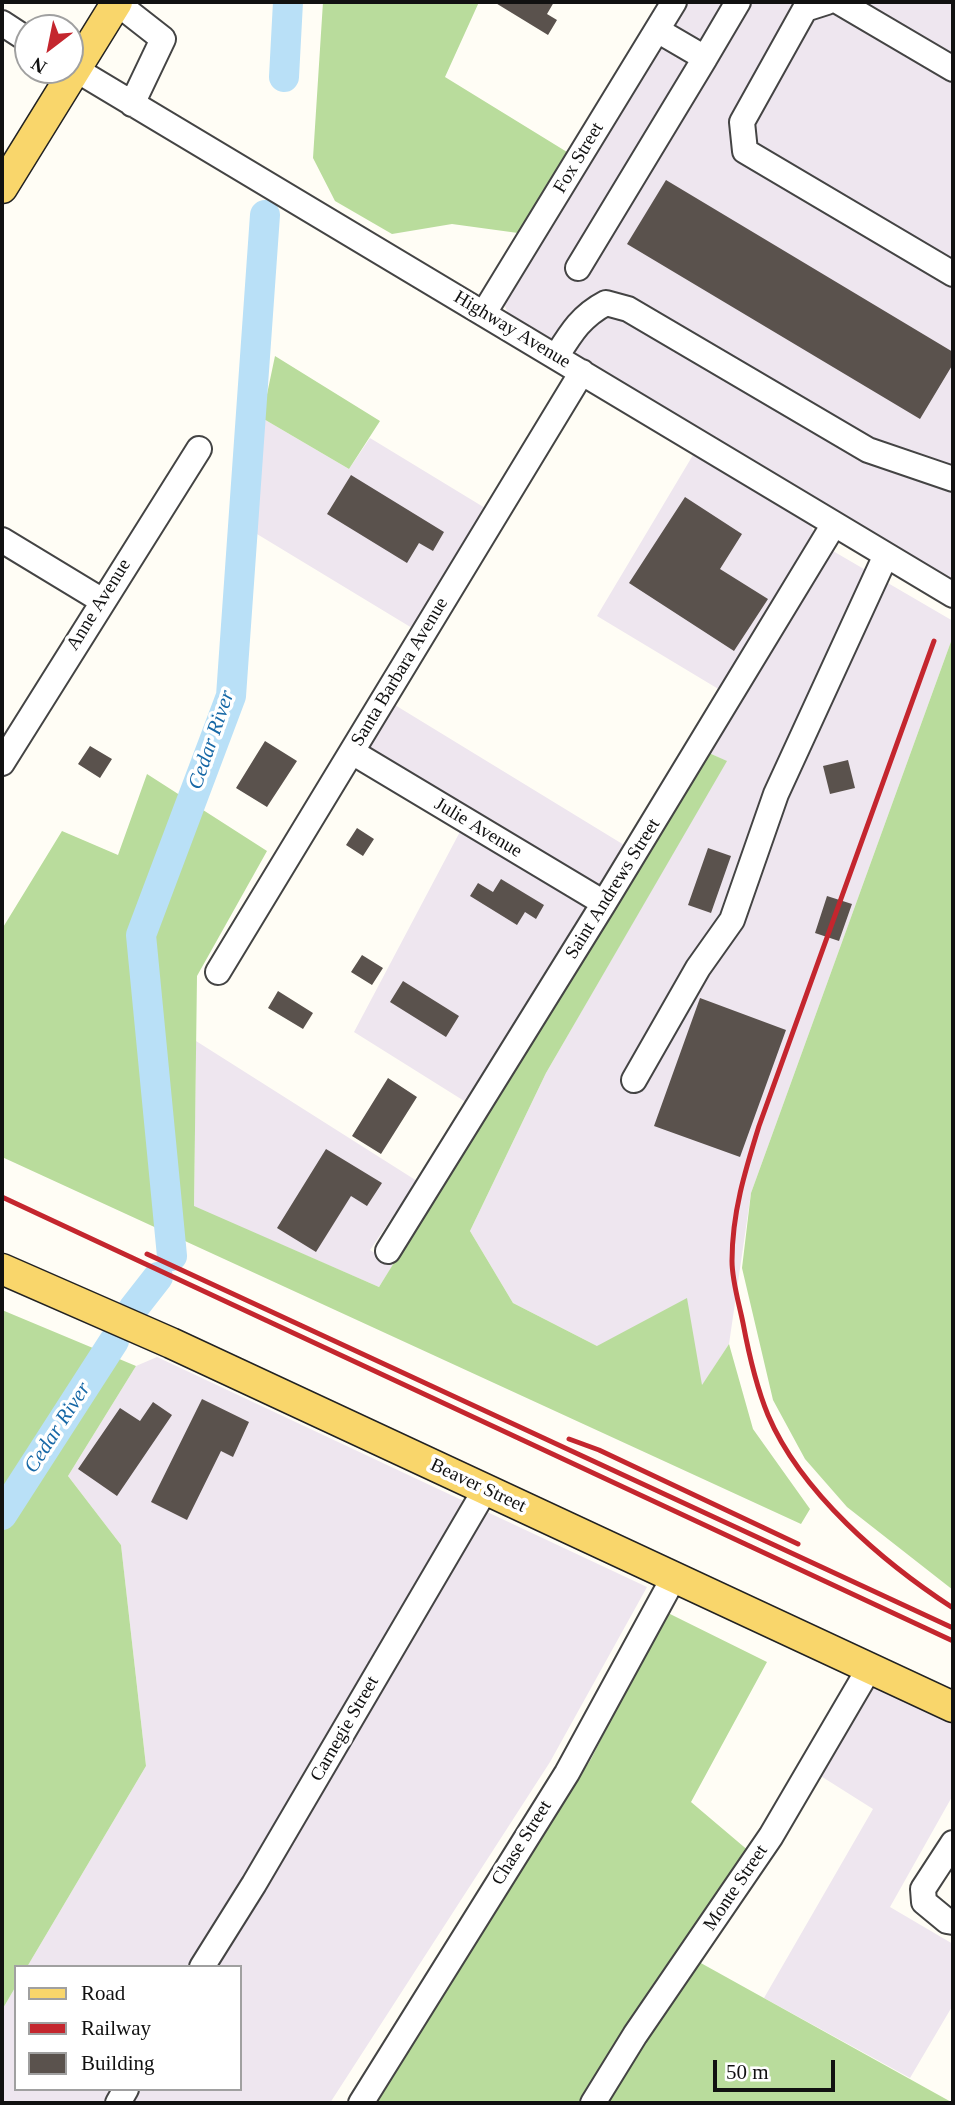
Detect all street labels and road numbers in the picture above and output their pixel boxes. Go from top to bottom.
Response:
street label: Fox Street [549,118,609,198]
street label: Highway Avenue [450,286,574,374]
street label: Anne Avenue [62,555,136,655]
street label: Santa Barbara Avenue [347,593,453,751]
street label: Julie Avenue [430,793,526,863]
street label: Saint Andrews Street [561,814,665,964]
street label: Beaver Street [427,1454,529,1518]
street label: Carnegie Street [306,1672,384,1786]
street label: Chase Street [487,1796,557,1890]
street label: Monte Street [699,1841,773,1935]

